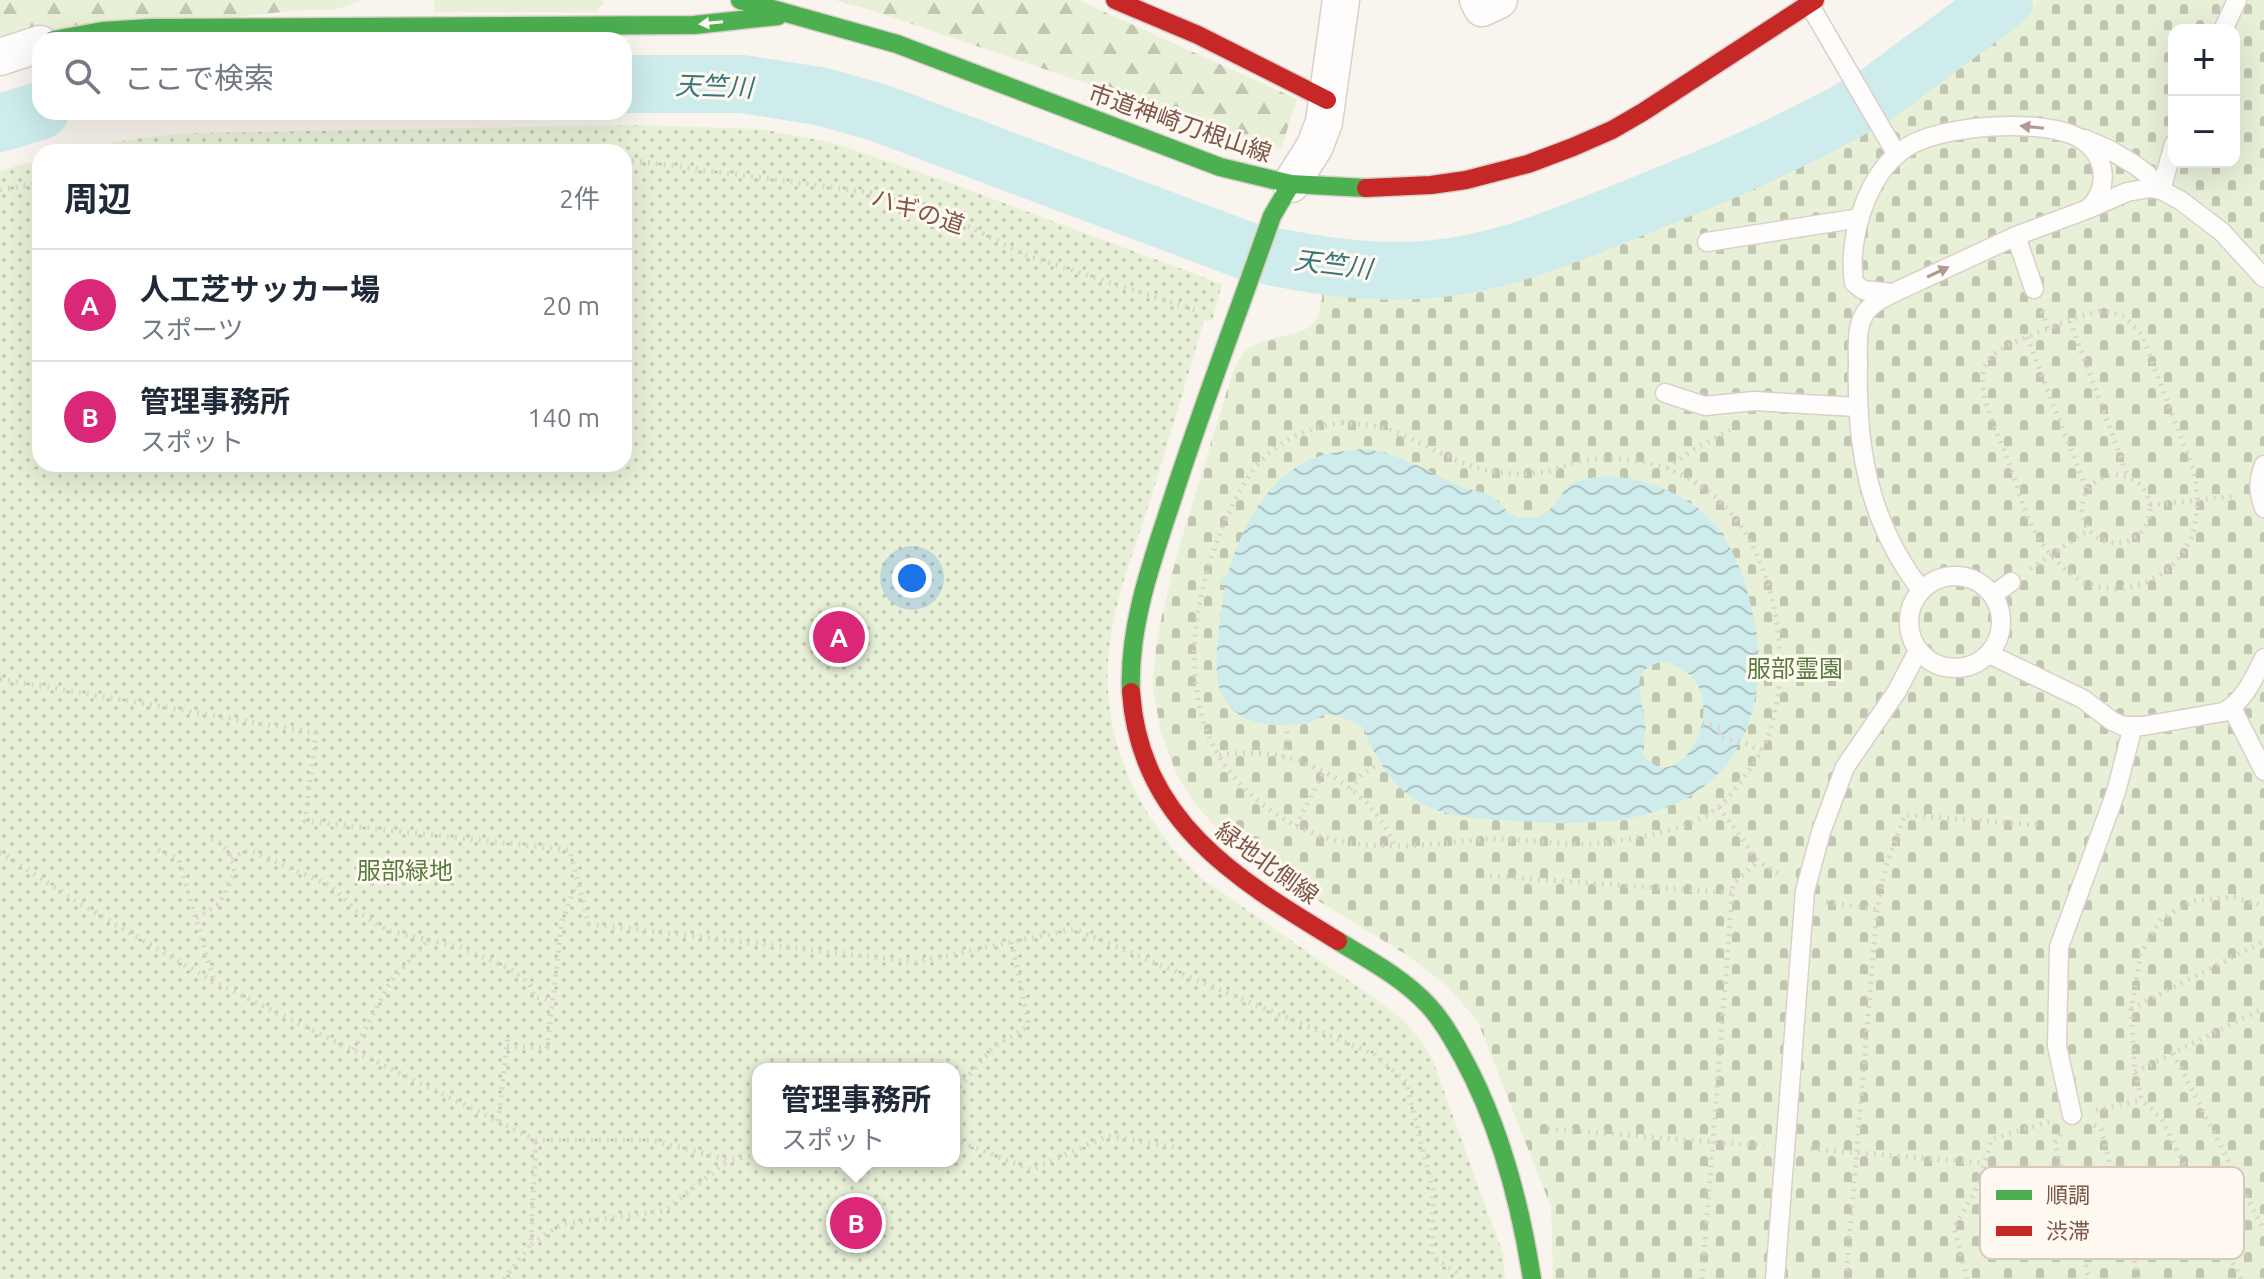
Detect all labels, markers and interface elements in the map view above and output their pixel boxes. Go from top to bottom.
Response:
one-way arrow [698,17,723,30]
map controls [2168,24,2240,168]
button: + [2168,24,2240,96]
search box [32,32,632,120]
icon: search [60,54,104,98]
text: ここで検索 [124,61,274,95]
water label: 天竺川 [675,70,756,102]
street label: 市道神崎刀根山線 [1085,79,1275,167]
button: − [2168,96,2240,168]
one-way arrow [2019,121,2044,134]
text: 周辺 [64,179,132,217]
street label: ハギの道 [868,183,968,239]
text: 2件 [559,184,600,213]
water label: 天竺川 [1293,245,1376,284]
one-way arrow [1926,265,1950,279]
text: 人工芝サッカー場 [140,272,380,306]
text: A [81,291,99,320]
text: 20 m [542,291,600,320]
text: スポーツ [140,315,243,344]
text: 管理事務所 [140,384,290,418]
text: B [81,403,99,432]
text: 140 m [528,403,600,432]
text: スポット [140,427,244,456]
your location [892,558,932,598]
pin: A [813,607,865,667]
park label: 服部霊園 [1747,655,1843,682]
street label: 緑地北側線 [1211,817,1323,909]
park label: 服部緑地 [357,857,453,884]
popup [752,1063,960,1167]
text: 管理事務所 [781,1082,931,1116]
text: スポット [781,1125,885,1154]
legend [1980,1167,2244,1259]
text: 順調 [2046,1182,2090,1207]
pin: B [830,1193,882,1253]
text: 渋滞 [2046,1218,2090,1243]

